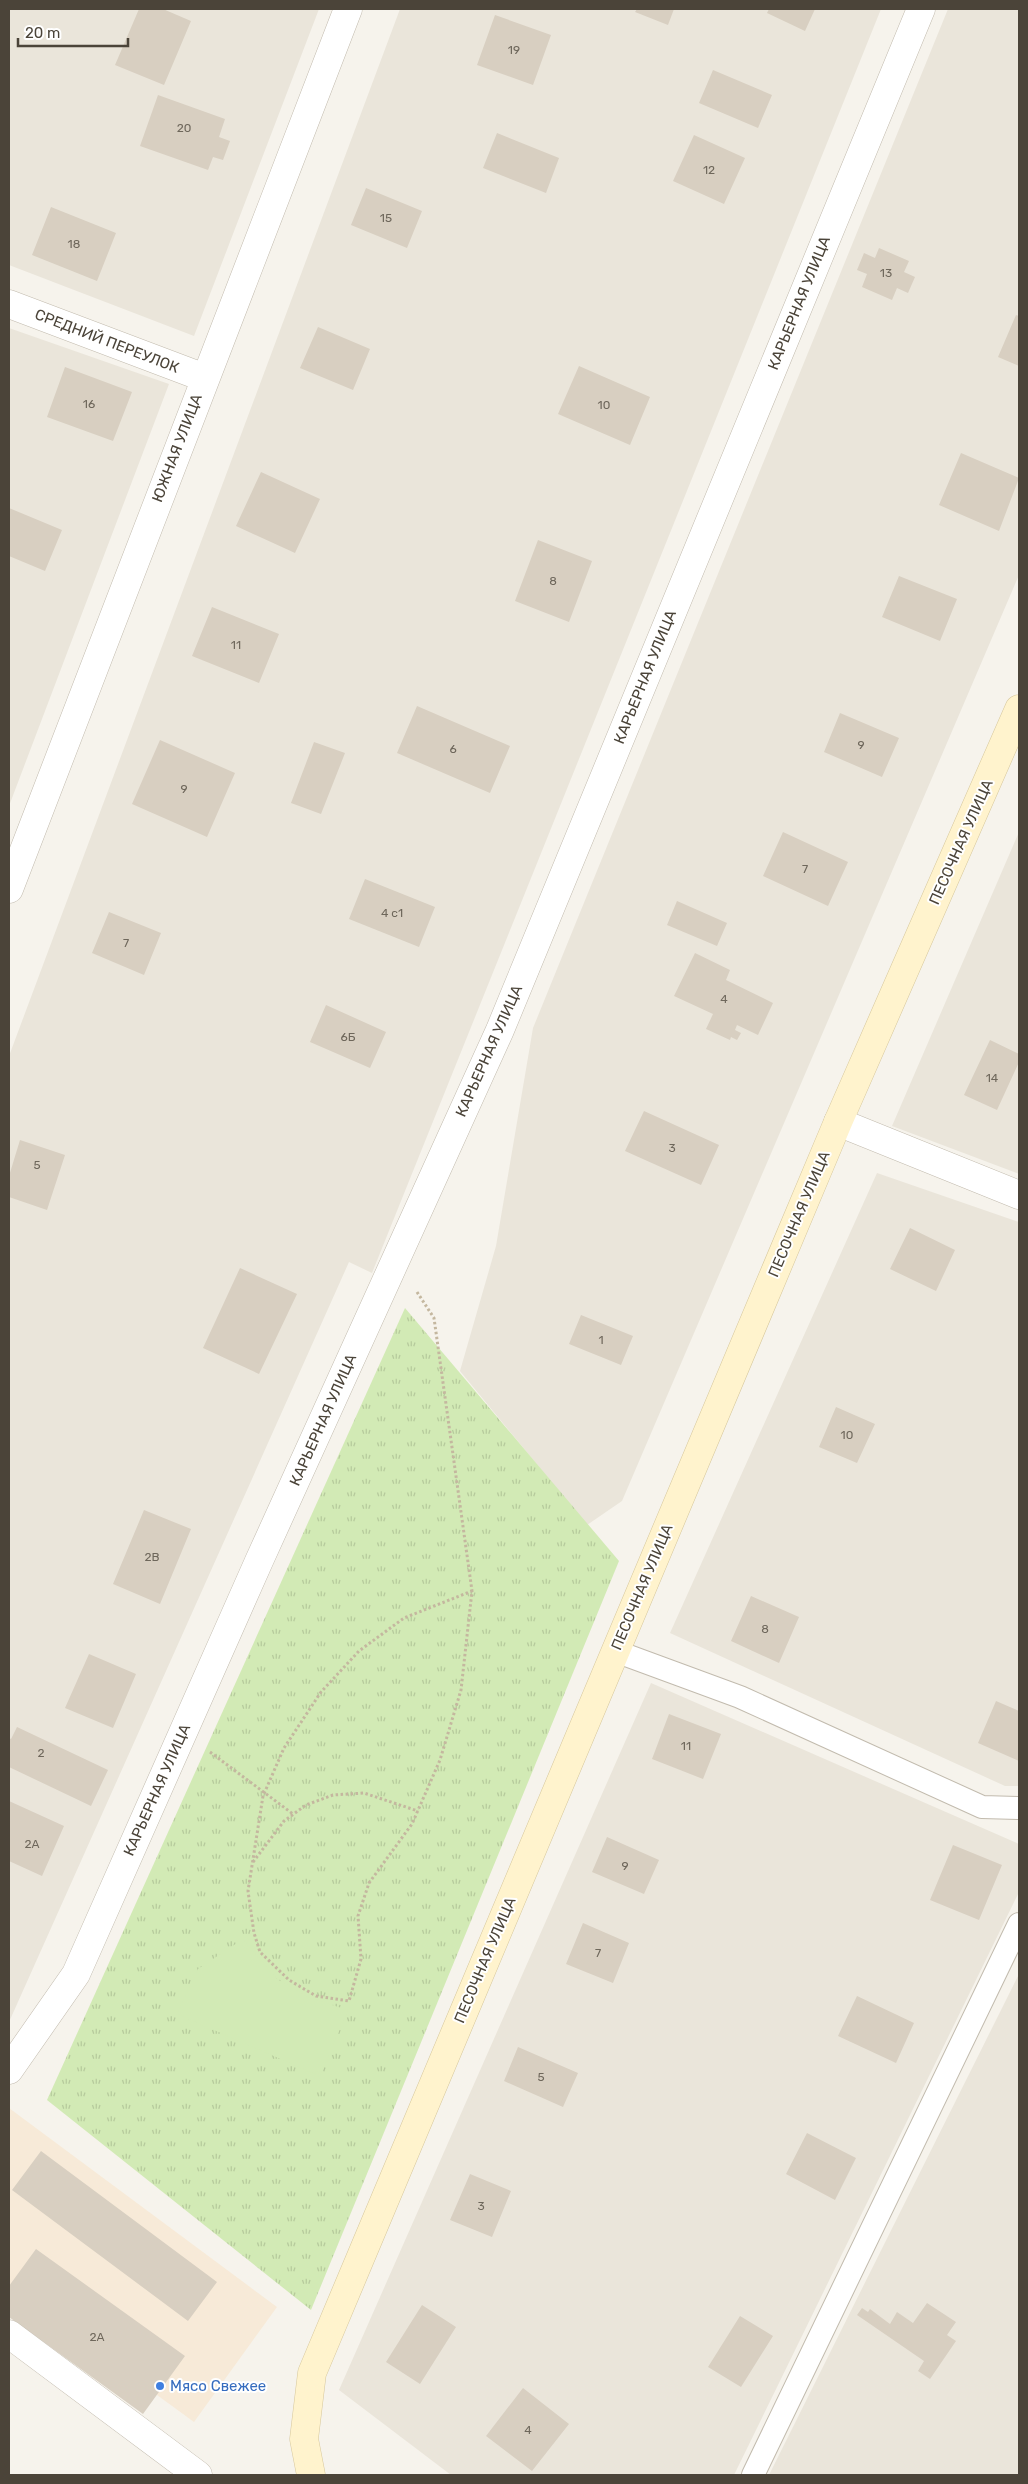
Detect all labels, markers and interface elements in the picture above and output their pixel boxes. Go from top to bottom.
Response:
scale bar [18,15,128,47]
text: 20 m [25,24,60,42]
house number: 19 [508,43,520,57]
house number: 20 [177,121,191,135]
house number: 12 [703,163,715,177]
house number: 15 [380,211,392,225]
street label: КАРЬЕРНАЯ УЛИЦА [764,234,834,372]
house number: 18 [68,237,80,251]
house number: 13 [880,266,892,280]
street label: СРЕДНИЙ ПЕРЕУЛОК [32,305,182,377]
street label: ЮЖНАЯ УЛИЦА [148,391,206,505]
house number: 16 [83,397,95,411]
house number: 10 [598,398,610,412]
house number: 8 [549,574,557,588]
street label: КАРЬЕРНАЯ УЛИЦА [610,608,680,746]
house number: 11 [231,638,241,652]
house number: 9 [857,738,865,752]
house number: 6 [449,742,457,756]
street label: ПЕСОЧНАЯ УЛИЦА [925,777,997,907]
house number: 9 [180,782,188,796]
house number: 7 [802,862,808,876]
house number: 4 с1 [381,906,403,920]
house number: 7 [123,936,129,950]
street label: КАРЬЕРНАЯ УЛИЦА [452,982,526,1120]
house number: 4 [720,992,728,1006]
house number: 6Б [341,1030,356,1044]
house number: 14 [986,1071,999,1085]
house number: 3 [668,1141,676,1155]
street label: ПЕСОЧНАЯ УЛИЦА [764,1148,834,1280]
house number: 5 [33,1158,41,1172]
house number: 1 [598,1333,604,1347]
street label: КАРЬЕРНАЯ УЛИЦА [286,1351,360,1489]
house number: 10 [841,1428,853,1442]
street label: ПЕСОЧНАЯ УЛИЦА [607,1521,677,1653]
house number: 2В [144,1550,160,1564]
house number: 8 [761,1622,769,1636]
street label: КАРЬЕРНАЯ УЛИЦА [120,1721,194,1859]
house number: 11 [681,1739,691,1753]
house number: 2 [37,1746,45,1760]
house number: 2А [24,1837,40,1851]
house number: 9 [621,1859,629,1873]
street label: ПЕСОЧНАЯ УЛИЦА [450,1894,520,2026]
house number: 7 [595,1946,601,1960]
house number: 5 [537,2070,545,2084]
house number: 3 [477,2199,485,2213]
house number: 2А [89,2330,105,2344]
place label: Мясо Свежее [170,2377,266,2395]
marker: Мясо Свежее [154,2380,166,2392]
house number: 4 [524,2423,532,2437]

